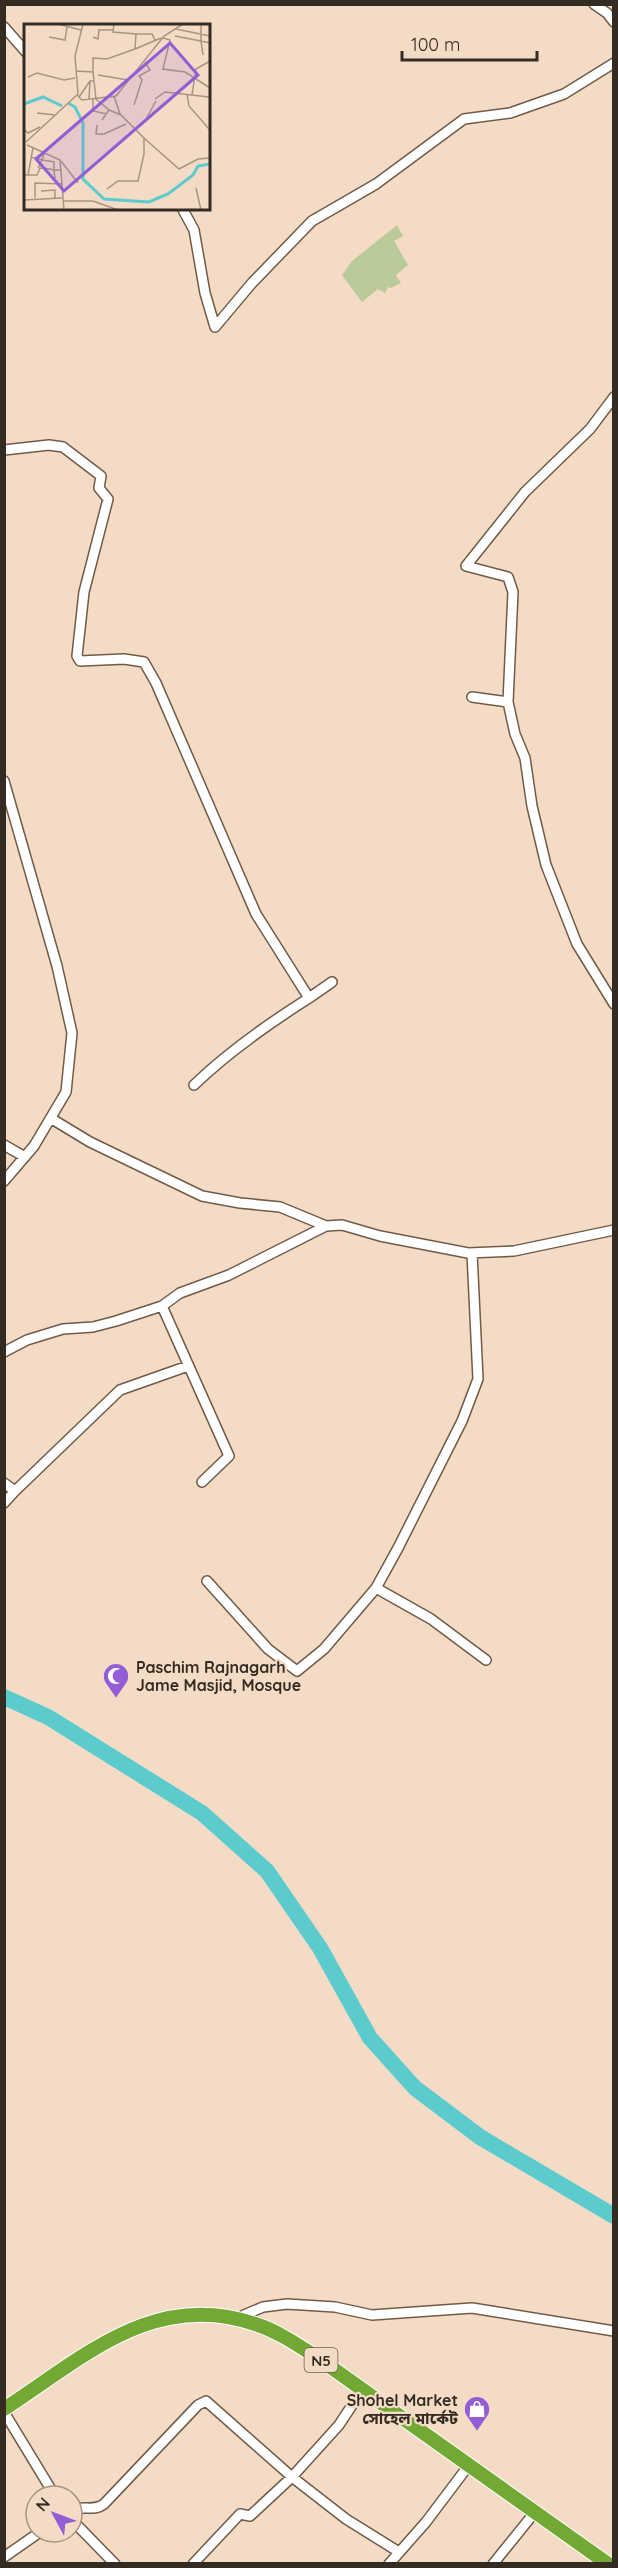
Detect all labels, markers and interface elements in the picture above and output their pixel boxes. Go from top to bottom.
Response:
inset map [24,24,210,210]
scale bar [402,24,537,62]
text: 100 m [411,33,460,56]
place label: Paschim Rajnagarh Jame Masjid, Mosque [136,1657,301,1695]
mosque icon: Paschim Rajnagarh Jame Masjid, Mosque [101,1661,131,1699]
road number: N5 [304,2348,338,2372]
place label: Shohel Market সোহেল মার্কেট [347,2390,459,2428]
shop icon: Shohel Market সোহেল মার্কেট [462,2394,492,2432]
north arrow [24,2484,84,2544]
text: N [31,2493,54,2515]

